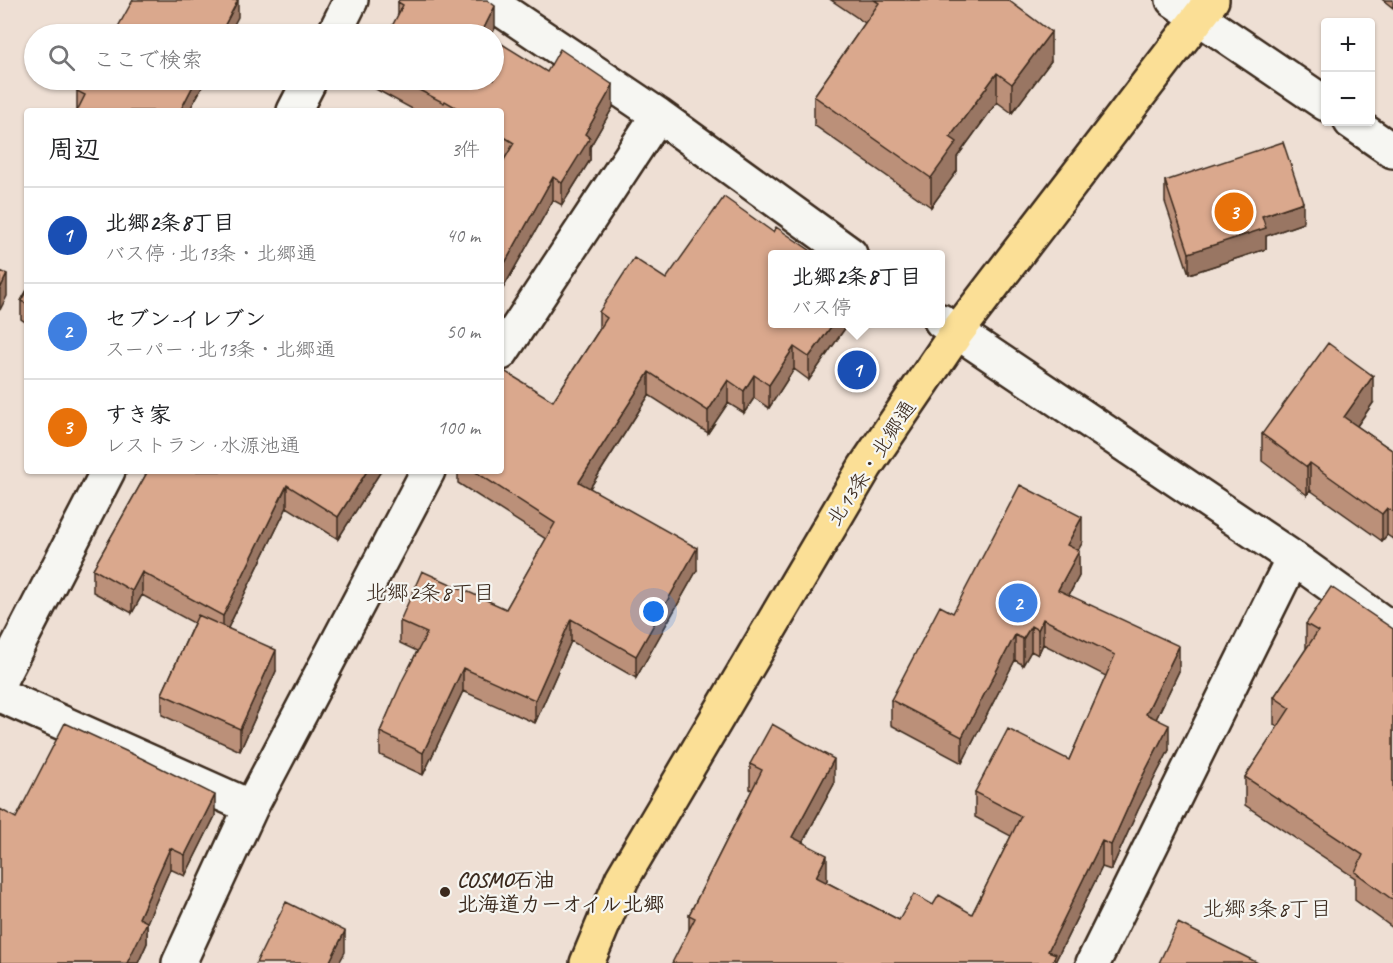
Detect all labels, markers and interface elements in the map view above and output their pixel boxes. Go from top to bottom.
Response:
map controls [1321,18,1375,126]
button: + [1321,18,1375,72]
search box [24,24,504,90]
icon: search [45,41,78,74]
text: ここで検索 [93,46,203,74]
button: − [1321,72,1375,126]
text: 周辺 [48,133,100,166]
text: 3件 [451,137,480,162]
pin: 3 [1214,190,1254,234]
text: 北郷2条8丁目 [105,209,235,237]
text: 1 [63,223,72,248]
text: 40 m [446,223,480,248]
text: バス停 · 北13条・北郷通 [105,241,316,266]
popup [768,250,945,328]
text: 北郷2条8丁目 [792,263,921,291]
text: バス停 [792,295,852,320]
text: セブン-イレブン [105,305,266,333]
text: 2 [63,319,72,344]
text: 50 m [446,319,480,344]
text: スーパー · 北13条・北郷通 [105,337,336,362]
pin: 1 [838,348,876,392]
street label: 北13条・北郷通 [821,395,921,531]
text: すき家 [105,401,171,429]
text: 3 [63,415,72,440]
text: 100 m [437,415,480,440]
text: レストラン · 水源池通 [105,433,300,458]
district label: 北郷2条8丁目 [365,579,495,607]
pin: 2 [998,580,1038,626]
your location [639,597,668,626]
place label: COSMO石油 北海道カーオイル北郷 [457,867,664,917]
marker: COSMO石油 北海道カーオイル北郷 [438,885,452,899]
district label: 北郷3条8丁目 [1202,895,1332,923]

